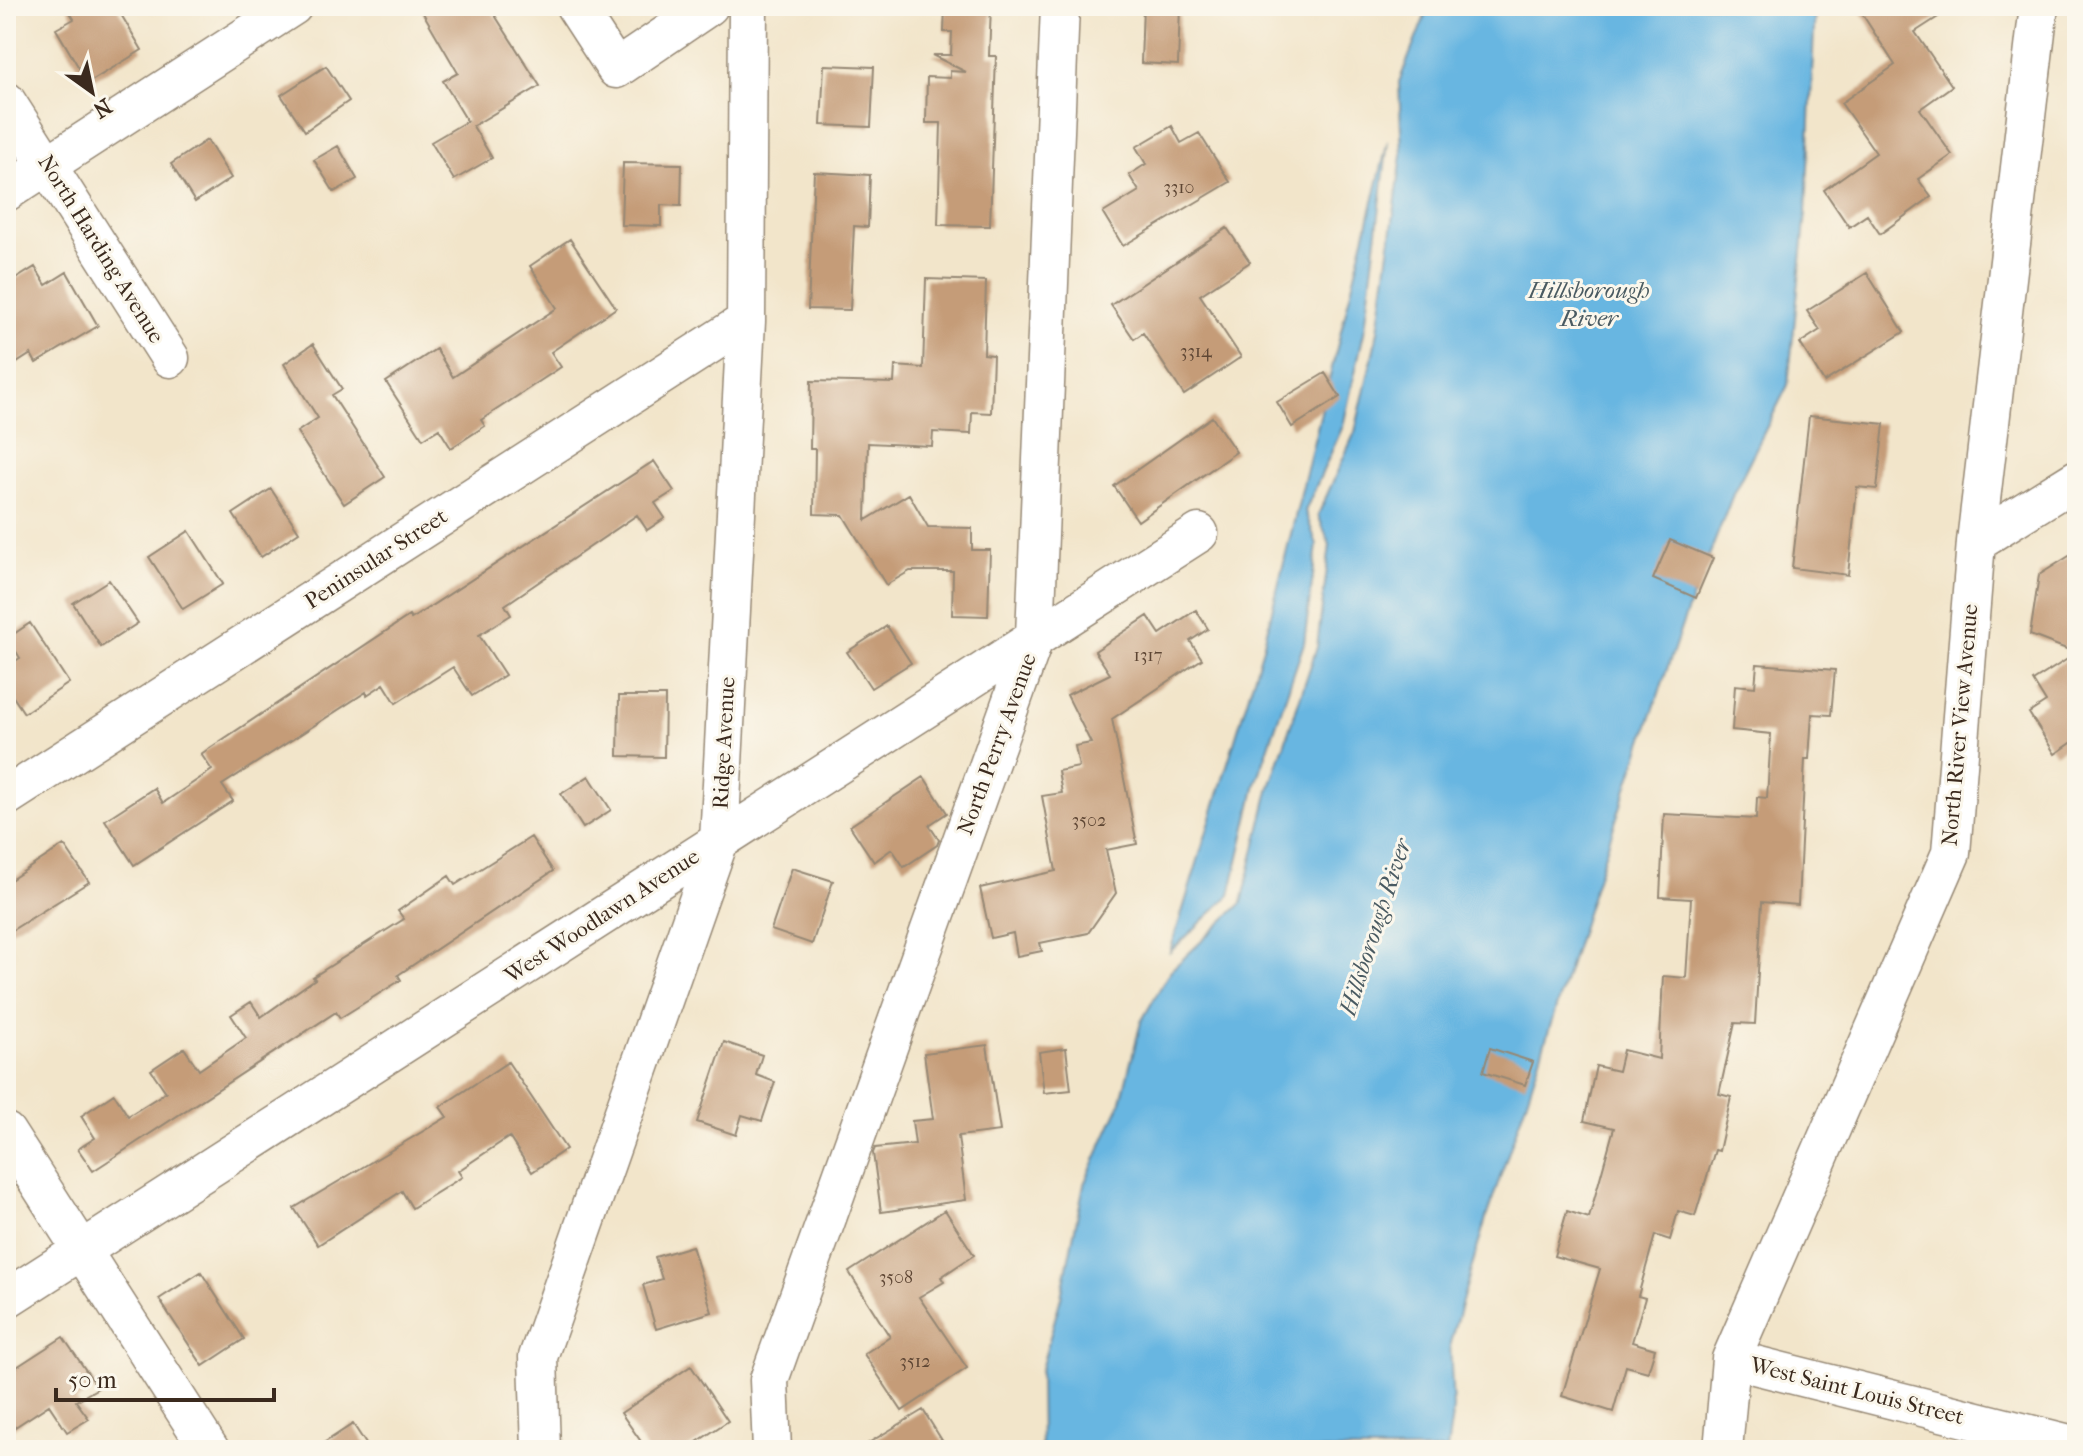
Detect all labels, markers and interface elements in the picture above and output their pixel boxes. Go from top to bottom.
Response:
north arrow [52,52,132,132]
text: N [88,92,116,124]
street label: North Harding Avenue [32,150,170,348]
house number: 3310 [1163,177,1195,198]
water label: Hillsborough River [1527,276,1650,332]
house number: 3314 [1180,341,1212,362]
street label: Peninsular Street [300,503,452,615]
street label: North River View Avenue [1936,603,1984,847]
house number: 1317 [1134,645,1163,666]
street label: North Perry Avenue [952,649,1042,838]
street label: Ridge Avenue [708,676,740,810]
house number: 3502 [1072,810,1106,831]
water label: Hillsborough River [1333,833,1417,1020]
street label: West Woodlawn Avenue [499,843,704,989]
house number: 3508 [879,1267,913,1288]
house number: 3512 [900,1351,930,1372]
scale bar [56,1352,274,1402]
street label: West Saint Louis Street [1747,1352,1967,1430]
text: 50 m [68,1366,117,1394]

